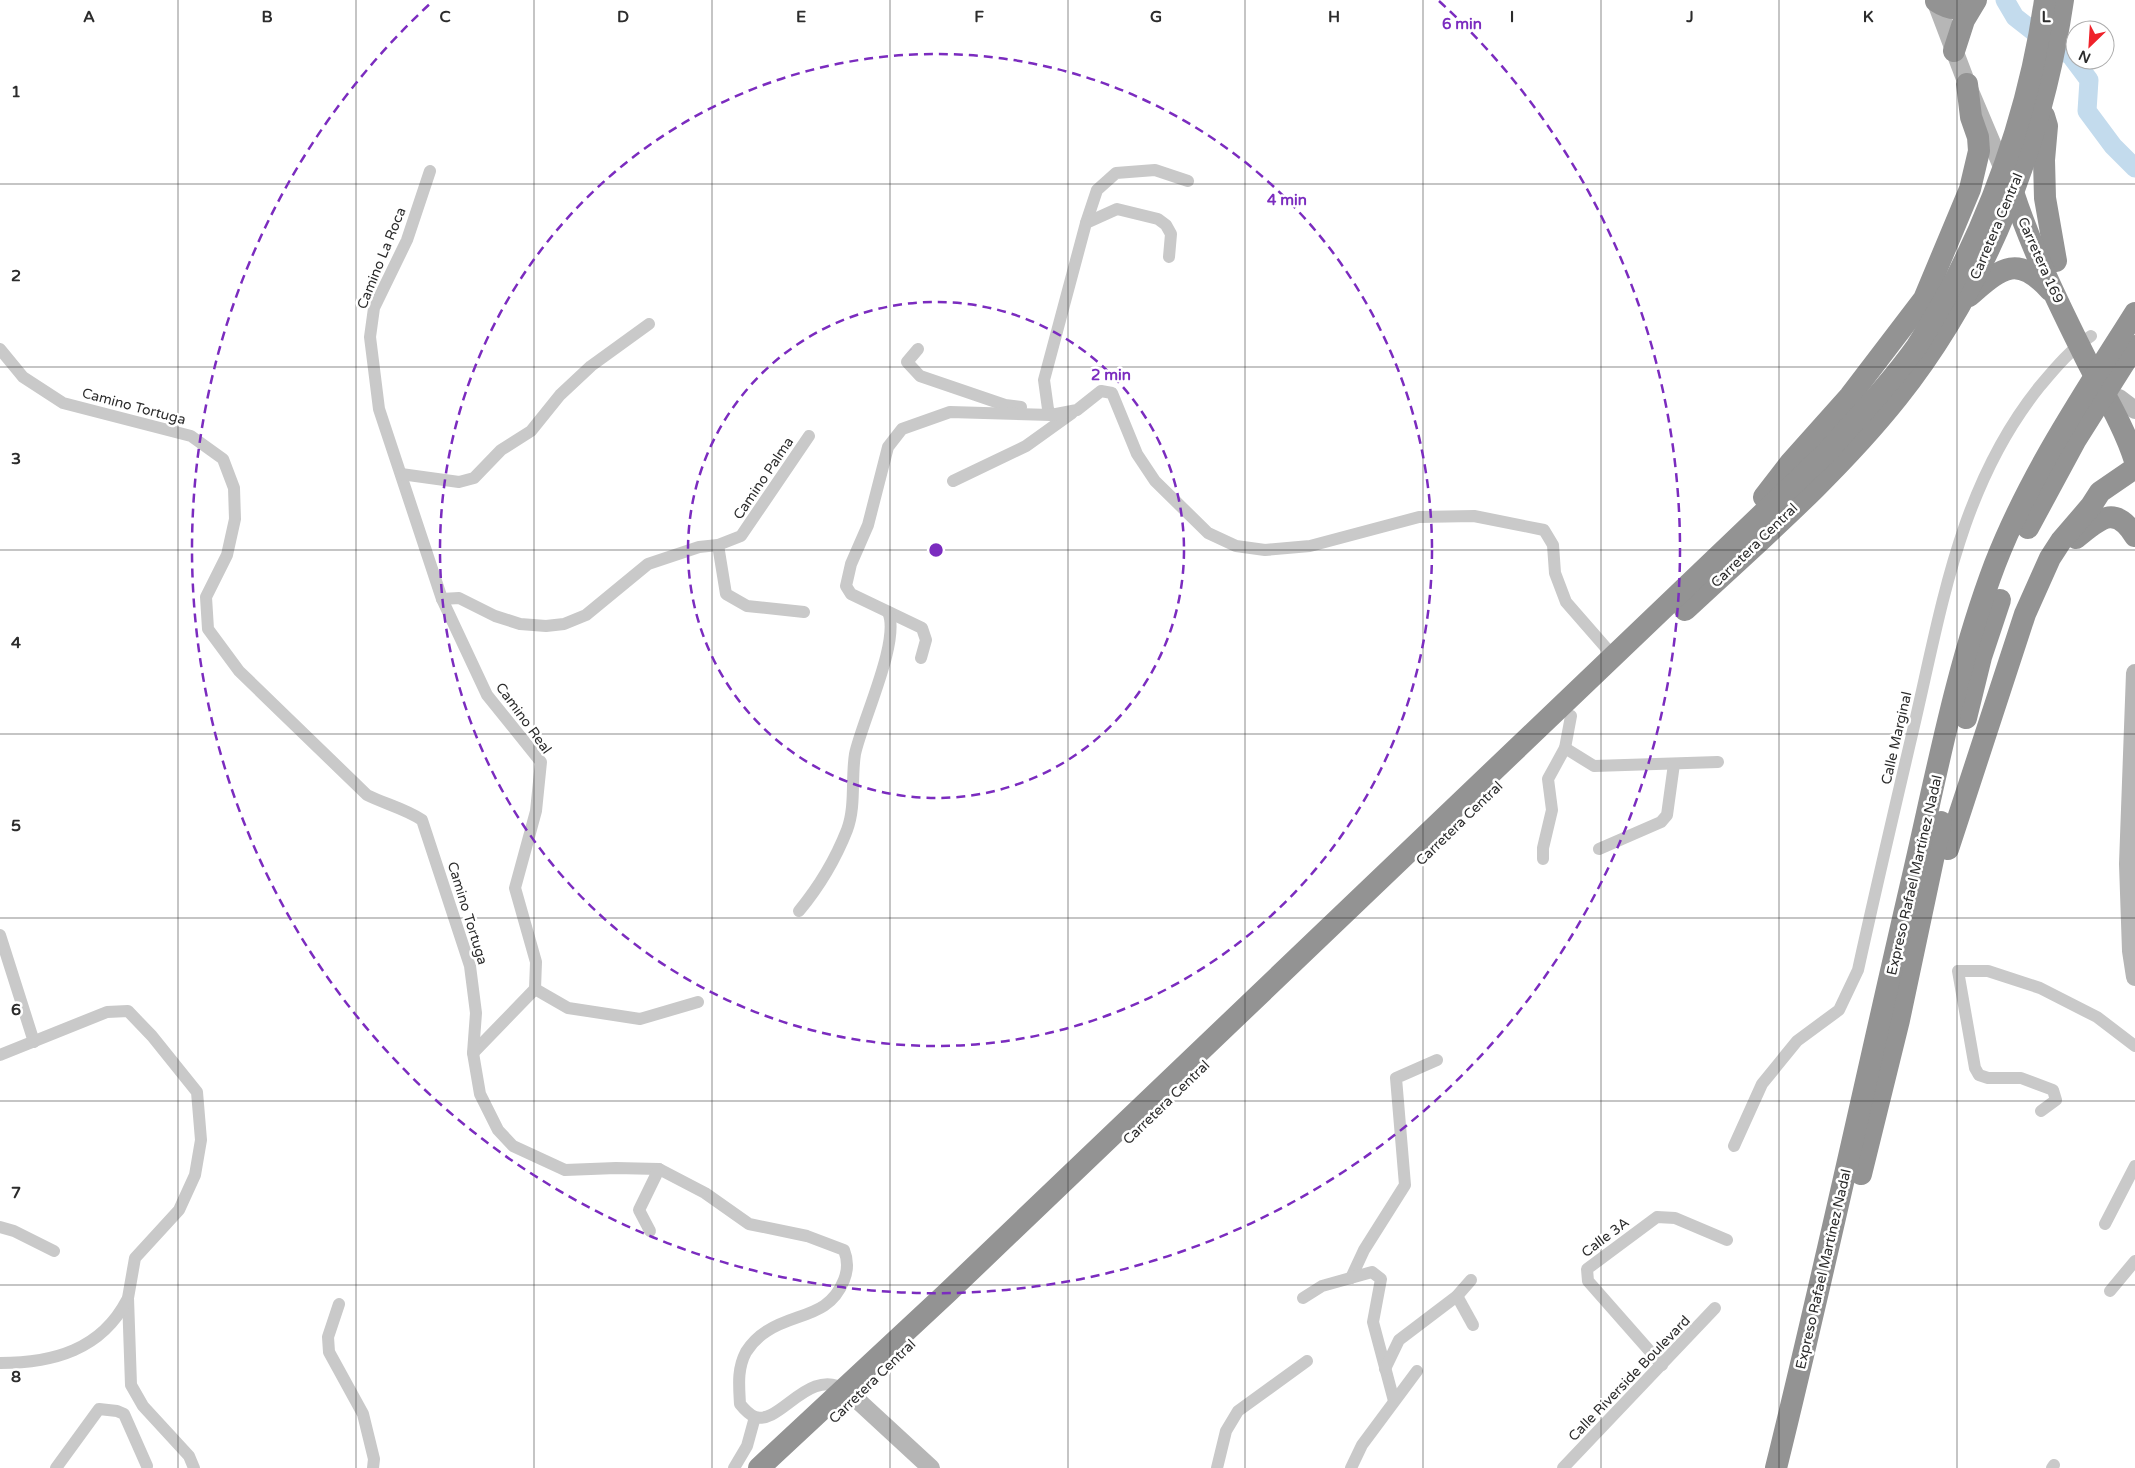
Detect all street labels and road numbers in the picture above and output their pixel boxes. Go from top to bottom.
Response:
street label: Carretera Central [1966,170,2027,282]
street label: Camino La Roca [353,205,410,311]
street label: Carretera 169 [2014,215,2067,306]
street label: Camino Tortuga [80,384,188,429]
street label: Camino Palma [730,434,797,523]
street label: Carretera Central [1707,500,1801,591]
street label: Camino Real [492,679,555,757]
street label: Calle Marginal [1878,690,1915,786]
street label: Expreso Rafael Martínez Nadal [1883,773,1946,977]
street label: Carretera Central [1412,778,1506,869]
street label: Camino Tortuga [444,860,491,967]
street label: Carretera Central [1119,1057,1213,1148]
street label: Expreso Rafael Martínez Nadal [1792,1167,1855,1371]
street label: Calle 3A [1578,1214,1633,1261]
street label: Calle Riverside Boulevard [1565,1312,1694,1445]
street label: Carretera Central [825,1336,919,1427]

